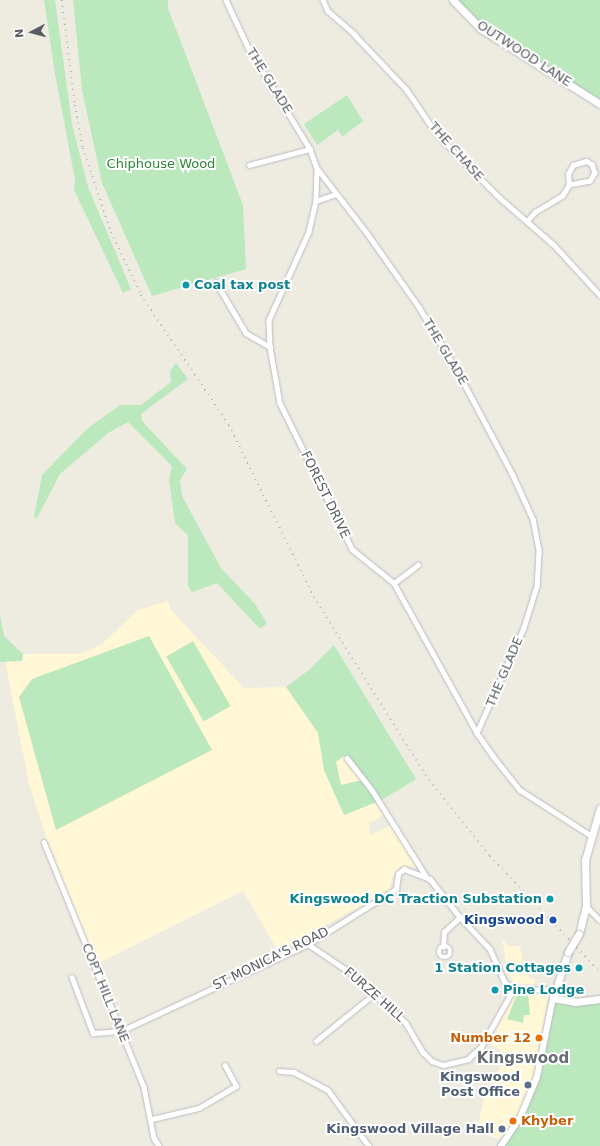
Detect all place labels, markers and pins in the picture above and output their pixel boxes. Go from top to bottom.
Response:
place label: Coal tax post [194,277,290,293]
marker: Coal tax post [181,280,191,290]
place label: Kingswood DC Traction Substation [289,891,542,907]
marker: Kingswood DC Traction Substation [545,894,555,904]
place label: Kingswood [464,912,544,928]
marker: Kingswood [547,914,559,926]
place label: 1 Station Cottages [434,960,571,976]
marker: 1 Station Cottages [574,963,584,973]
place label: Pine Lodge [503,982,584,998]
marker: Pine Lodge [490,985,500,995]
place label: Number 12 [450,1030,531,1046]
marker: Number 12 [534,1033,544,1043]
place label: Kingswood Post Office [440,1070,520,1101]
marker: Kingswood Post Office [523,1080,533,1090]
place label: Khyber [521,1113,573,1129]
marker: Khyber [508,1116,518,1126]
place label: Kingswood Village Hall [326,1121,494,1137]
marker: Kingswood Village Hall [497,1124,507,1134]

